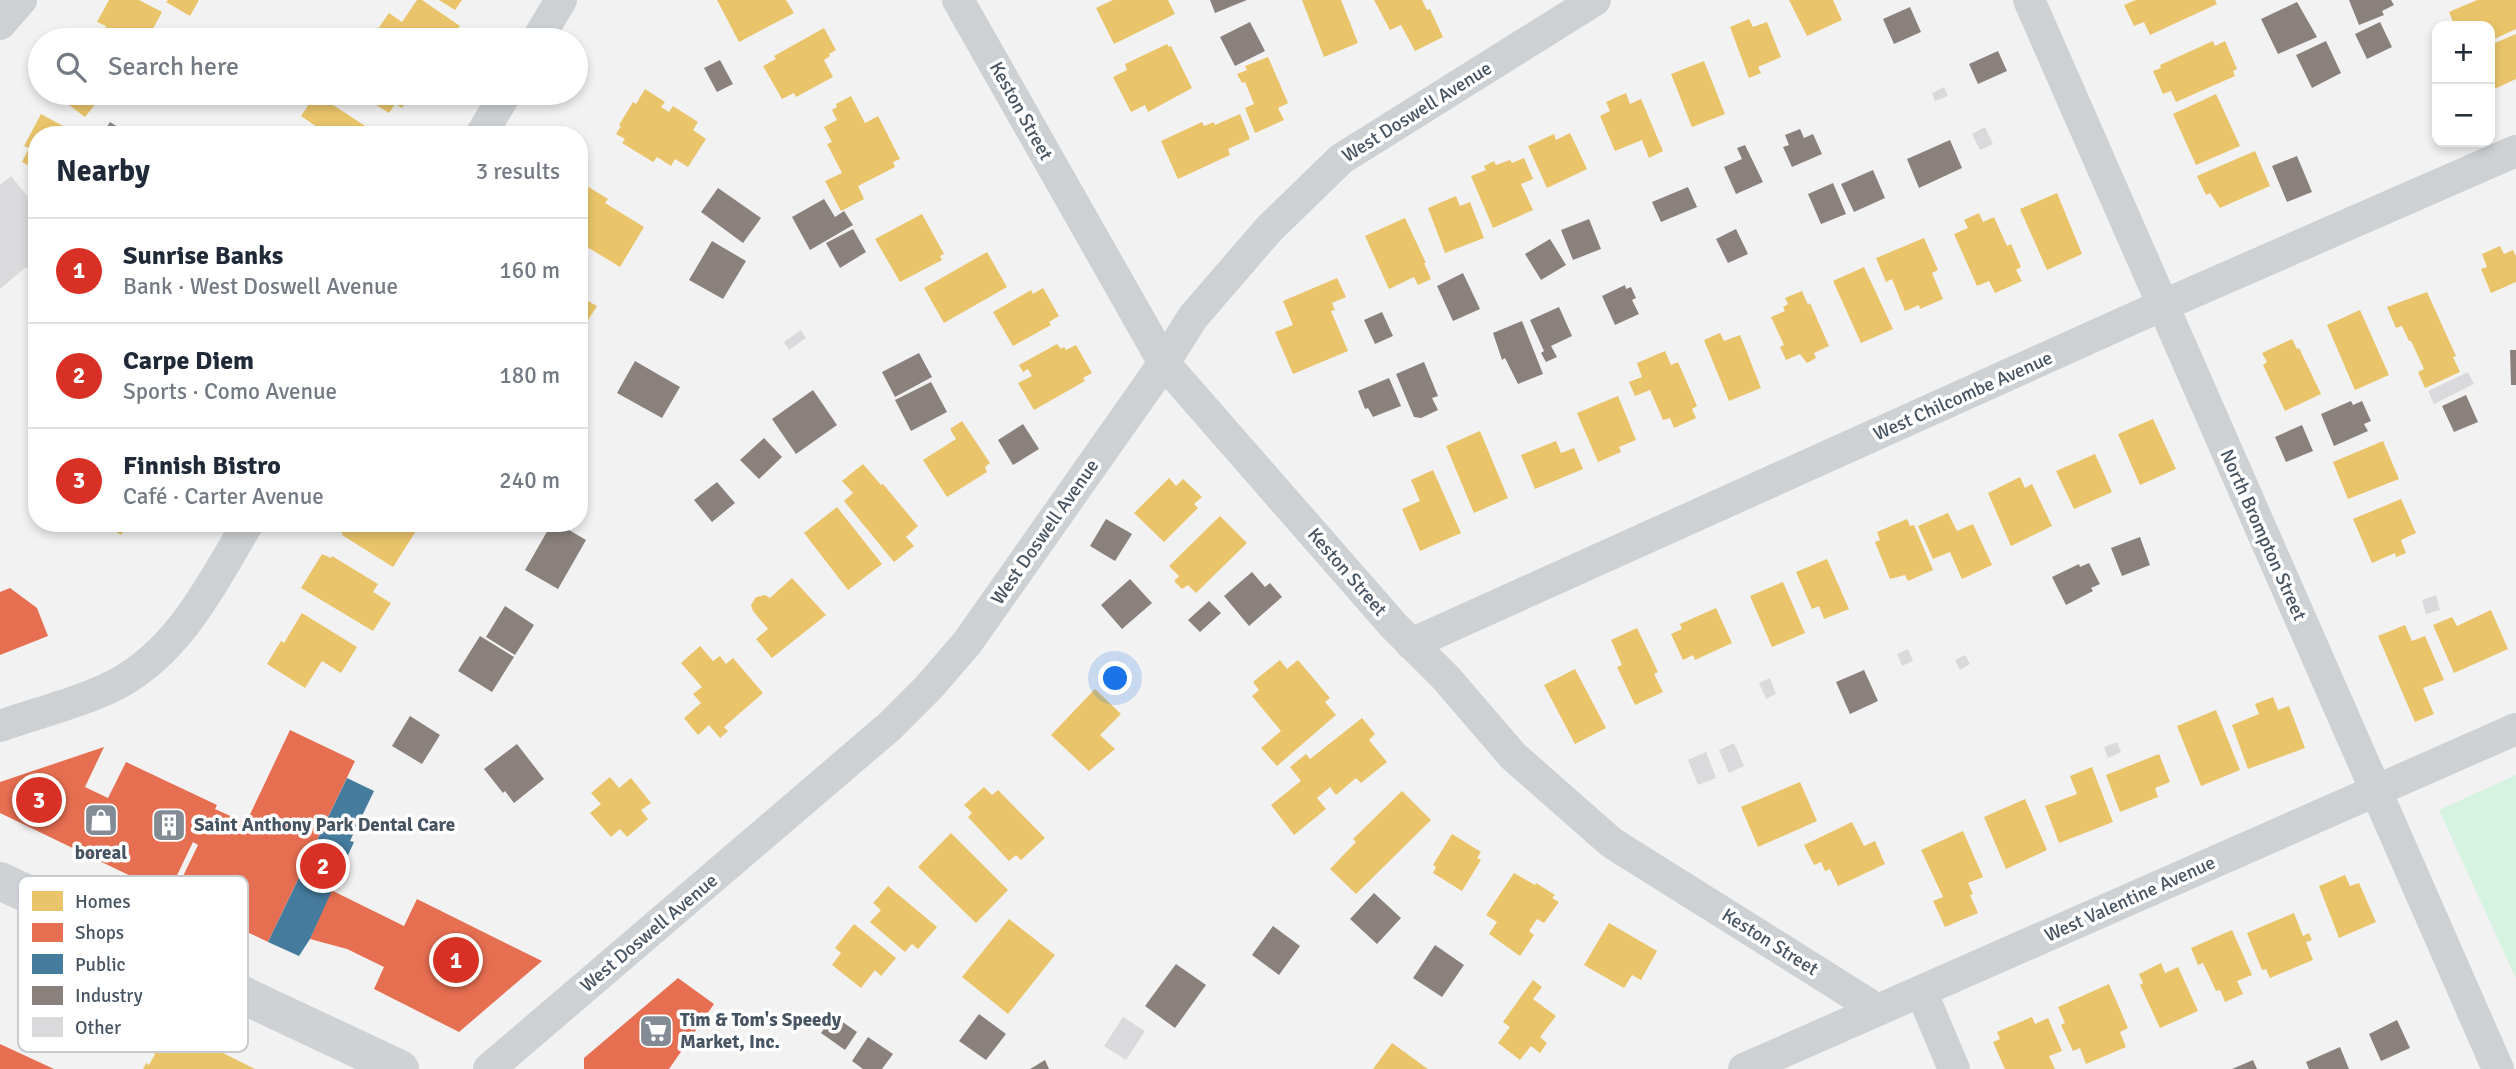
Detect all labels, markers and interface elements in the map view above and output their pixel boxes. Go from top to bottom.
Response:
map controls [2432,21,2495,147]
button: + [2432,21,2495,84]
search box [28,28,588,105]
icon: search [52,48,90,86]
text: Search here [108,51,239,83]
street label: West Doswell Avenue [1338,56,1496,168]
street label: Keston Street [984,57,1058,165]
button: − [2432,84,2495,147]
text: Nearby [56,153,150,190]
text: 3 results [476,157,560,186]
text: Sunrise Banks [123,240,283,272]
text: 1 [73,256,85,285]
text: 160 m [499,256,560,285]
text: Bank · West Doswell Avenue [123,272,398,301]
text: Carpe Diem [123,345,254,377]
street label: West Chilcombe Avenue [1870,346,2056,446]
text: 2 [73,361,85,390]
text: 180 m [499,361,560,390]
text: Sports · Como Avenue [123,377,337,406]
street label: North Brompton Street [2214,446,2312,625]
text: Finnish Bistro [123,450,281,482]
street label: West Doswell Avenue [986,455,1104,609]
text: 3 [73,466,85,495]
text: 240 m [499,466,560,495]
text: Café · Carter Avenue [123,482,324,511]
street label: Keston Street [1302,523,1392,621]
your location [1098,661,1132,695]
pin: 3 [16,774,62,826]
shop icon: boreal [82,801,120,839]
building icon: Saint Anthony Park Dental Care [150,806,188,844]
place label: Saint Anthony Park Dental Care [194,813,455,837]
pin: 2 [300,840,346,892]
place label: boreal [75,841,127,865]
street label: West Valentine Avenue [2041,851,2219,947]
street label: West Doswell Avenue [575,868,723,998]
legend [18,876,248,1052]
text: Homes [75,890,131,914]
street label: Keston Street [1717,903,1823,981]
text: Shops [75,921,124,945]
pin: 1 [433,934,479,986]
text: Public [75,953,126,977]
text: Industry [75,984,143,1008]
place label: Tim & Tom's Speedy Market, Inc. [680,1008,842,1054]
supermarket icon: Tim & Tom's Speedy Market, Inc. [637,1012,675,1050]
text: Other [75,1016,121,1040]

